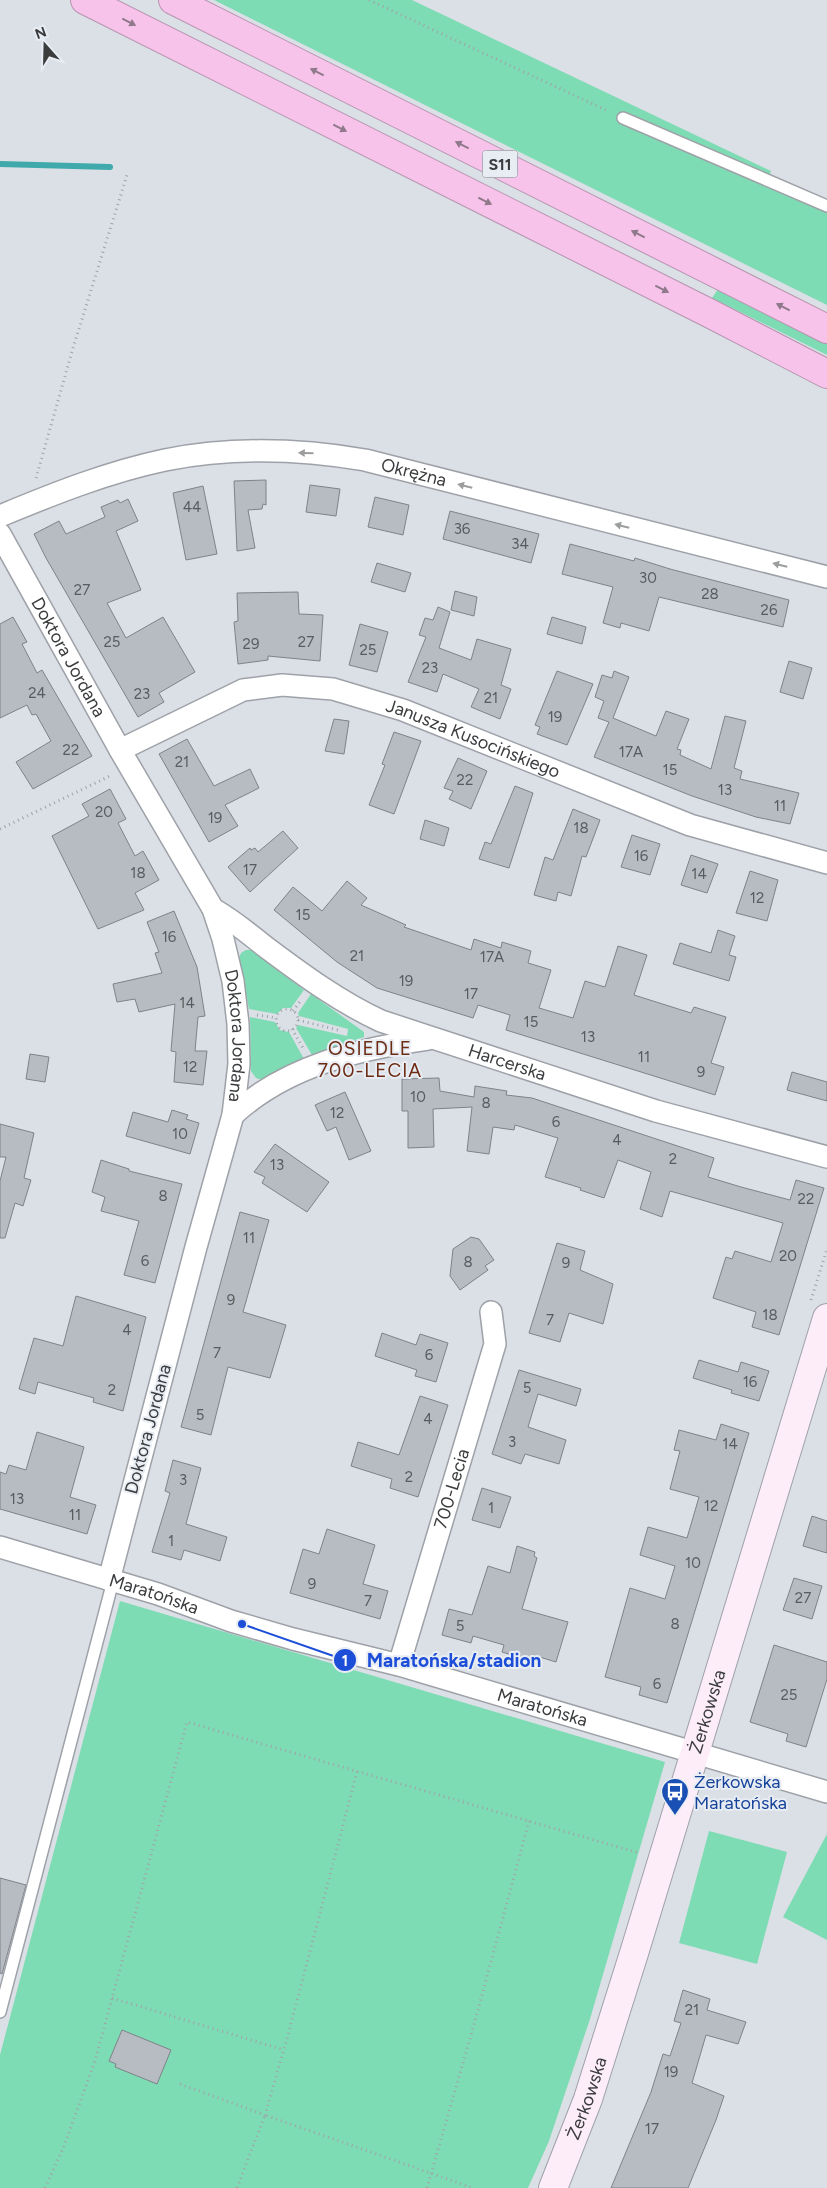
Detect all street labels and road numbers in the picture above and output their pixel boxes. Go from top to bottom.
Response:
road number: S11 [482,150,518,178]
street label: Okrężna [379,454,449,491]
street label: Doktora Jordana [26,594,110,721]
street label: Janusza Kusocińskiego [383,695,563,783]
street label: Doktora Jordana [220,967,250,1103]
street label: Harcerska [465,1039,549,1085]
street label: Doktora Jordana [120,1362,176,1496]
street label: 700-Lecia [429,1446,474,1531]
street label: Maratońska [107,1569,202,1619]
street label: Żerkowska [684,1667,731,1756]
street label: Maratońska [495,1684,590,1731]
street label: Żerkowska [562,2054,612,2143]

